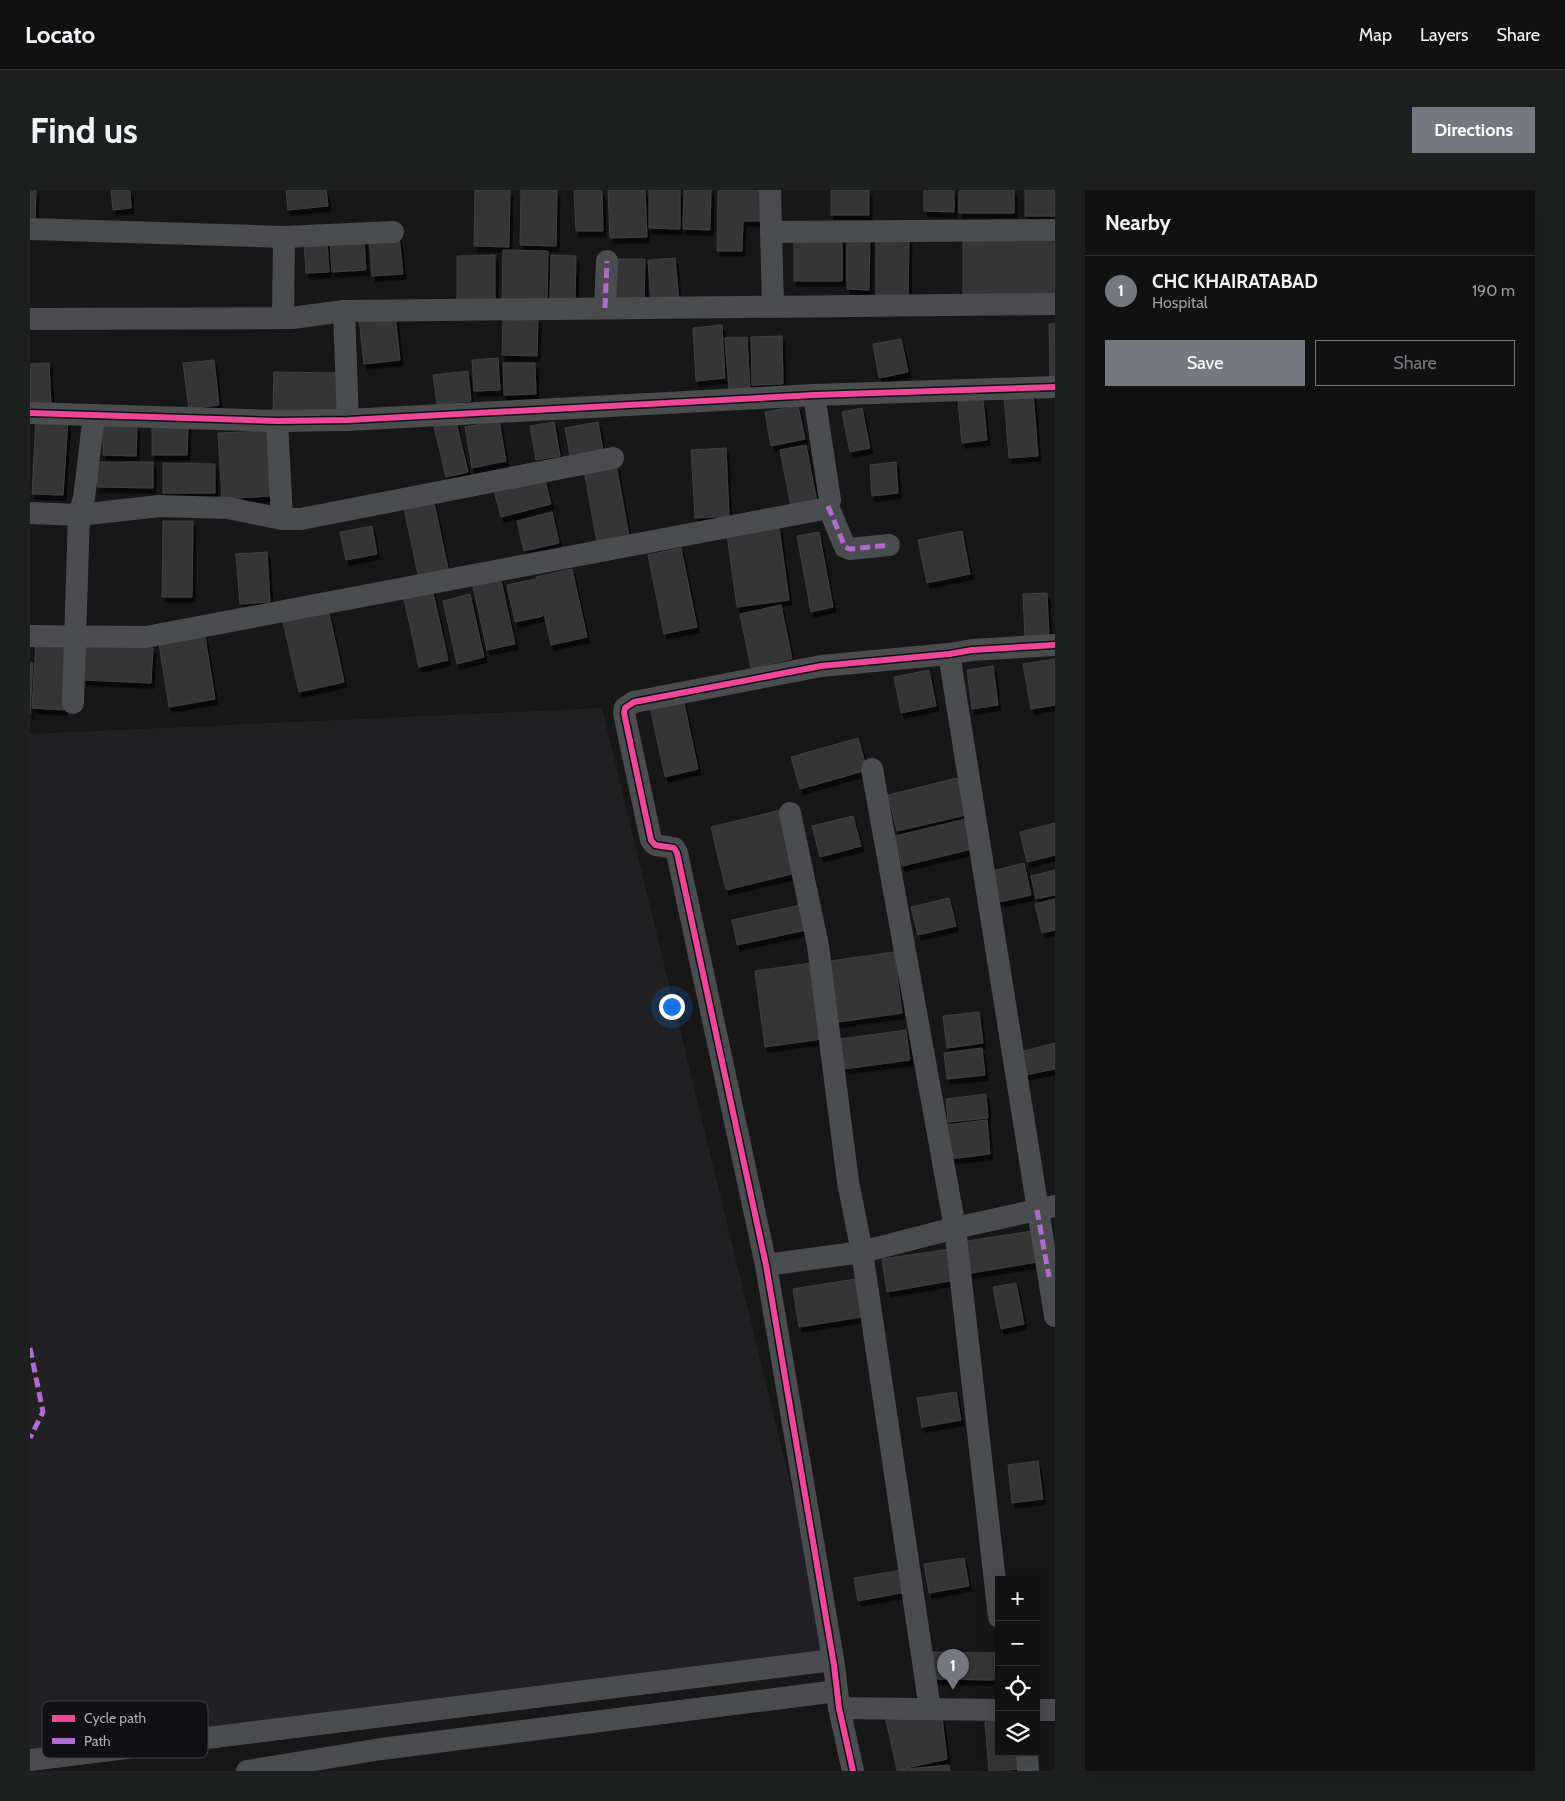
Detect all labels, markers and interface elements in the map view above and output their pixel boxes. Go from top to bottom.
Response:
text: Locato [25,20,95,49]
text: Map [1359,24,1392,46]
text: Layers [1420,24,1469,46]
text: Share [1497,24,1540,46]
button: Directions [1412,107,1535,153]
text: Find us [30,109,138,152]
text: Nearby [1105,210,1171,235]
text: CHC KHAIRATABAD [1152,270,1318,293]
text: 1 [1118,281,1124,300]
text: 190 m [1472,281,1515,300]
text: Hospital [1152,293,1208,312]
button: Save [1105,340,1305,386]
button: Share [1315,340,1515,386]
your location [659,994,685,1020]
map controls [995,1576,1040,1756]
button: + [995,1576,1040,1621]
button: − [995,1621,1040,1666]
pin: 1 [937,1649,969,1690]
button: locate [995,1666,1040,1711]
legend [42,1701,208,1758]
text: Cycle path [84,1709,146,1727]
button: layers [995,1711,1040,1756]
text: Path [84,1732,111,1750]

